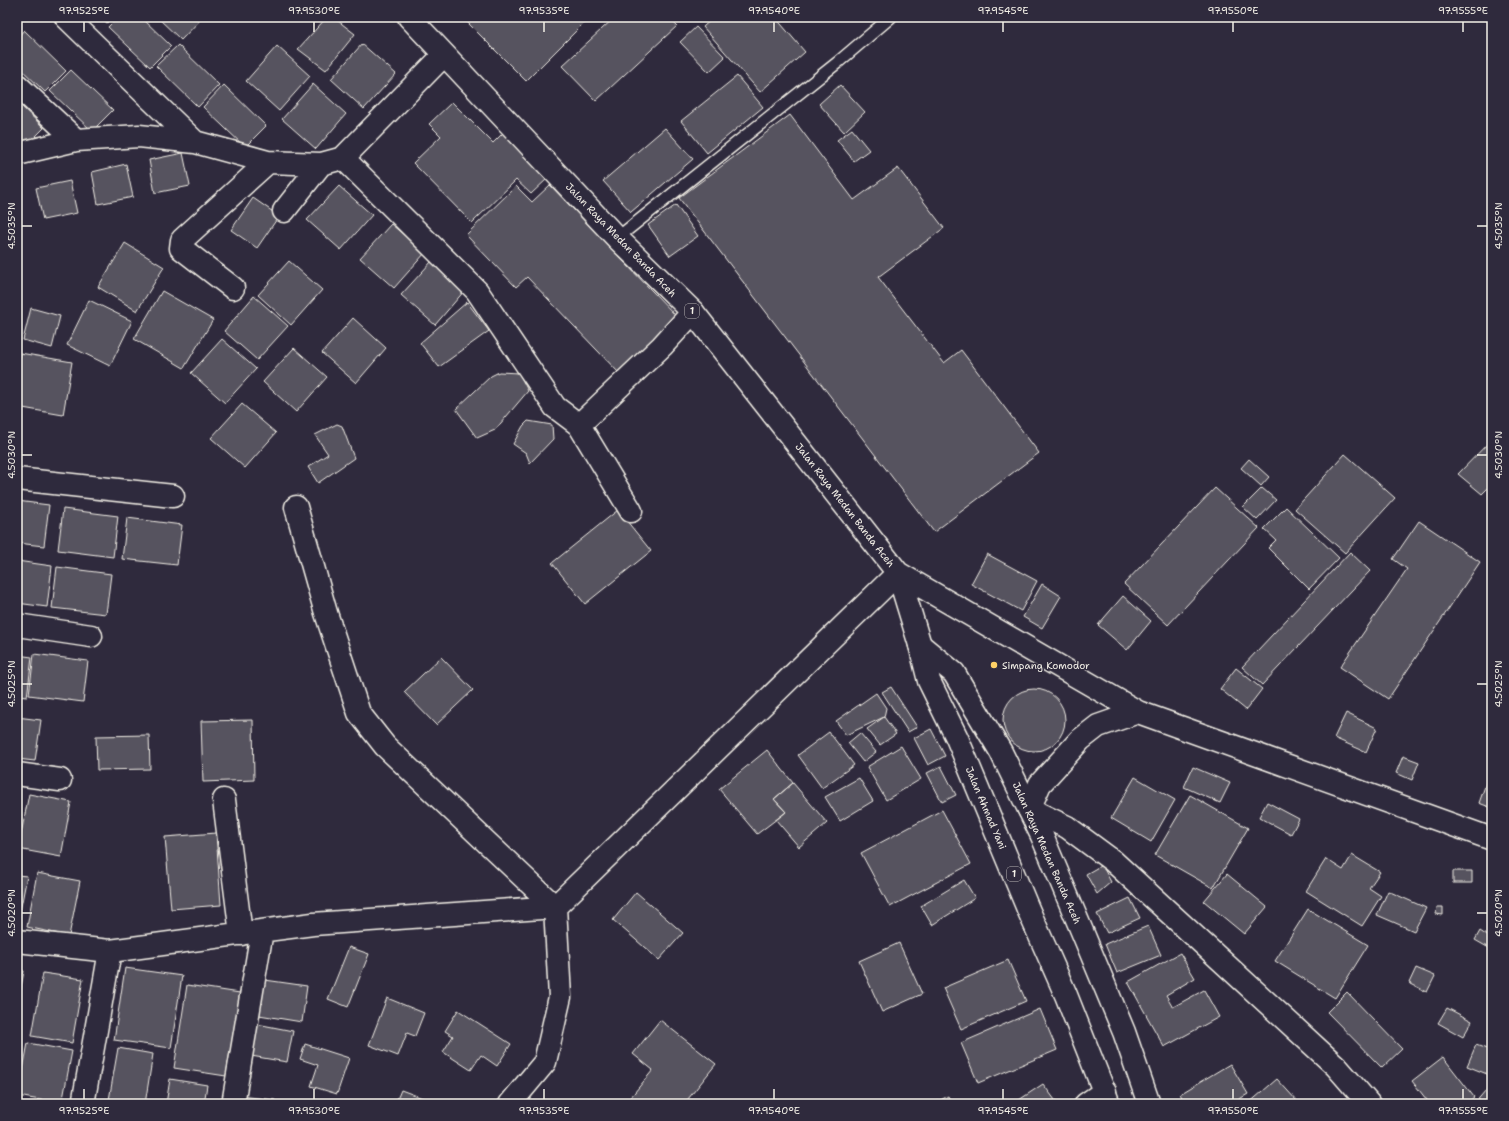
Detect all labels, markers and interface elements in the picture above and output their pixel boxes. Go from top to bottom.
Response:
text: 97.9525°E [59,4,109,17]
text: 97.9530°E [288,4,340,17]
text: 97.9535°E [519,4,569,17]
text: 97.9540°E [748,4,800,17]
text: 97.9545°E [977,4,1029,17]
text: 97.9550°E [1207,4,1259,17]
text: 97.9555°E [1438,4,1488,17]
street label: Jalan Raya Medan Banda Aceh [563,180,679,300]
text: 4.5035°N [5,202,18,250]
text: 4.5035°N [1492,202,1505,250]
road number: 1 [685,304,699,318]
text: 4.5030°N [5,431,18,479]
text: 4.5030°N [1492,431,1505,479]
street label: Jalan Raya Medan Banda Aceh [792,440,898,570]
place label: Simpang Komodor [1002,659,1090,672]
text: 4.5025°N [5,660,18,708]
marker: Simpang Komodor [989,660,999,670]
text: 4.5025°N [1492,660,1505,708]
street label: Jalan Ahmad Yani [963,765,1009,851]
street label: Jalan Raya Medan Banda Aceh [1010,780,1084,926]
road number: 1 [1007,867,1021,881]
text: 4.5020°N [5,889,18,937]
text: 4.5020°N [1492,889,1505,937]
text: 97.9525°E [59,1104,109,1117]
text: 97.9530°E [288,1104,340,1117]
text: 97.9535°E [519,1104,569,1117]
text: 97.9540°E [748,1104,800,1117]
text: 97.9545°E [977,1104,1029,1117]
text: 97.9550°E [1207,1104,1259,1117]
text: 97.9555°E [1438,1104,1488,1117]

